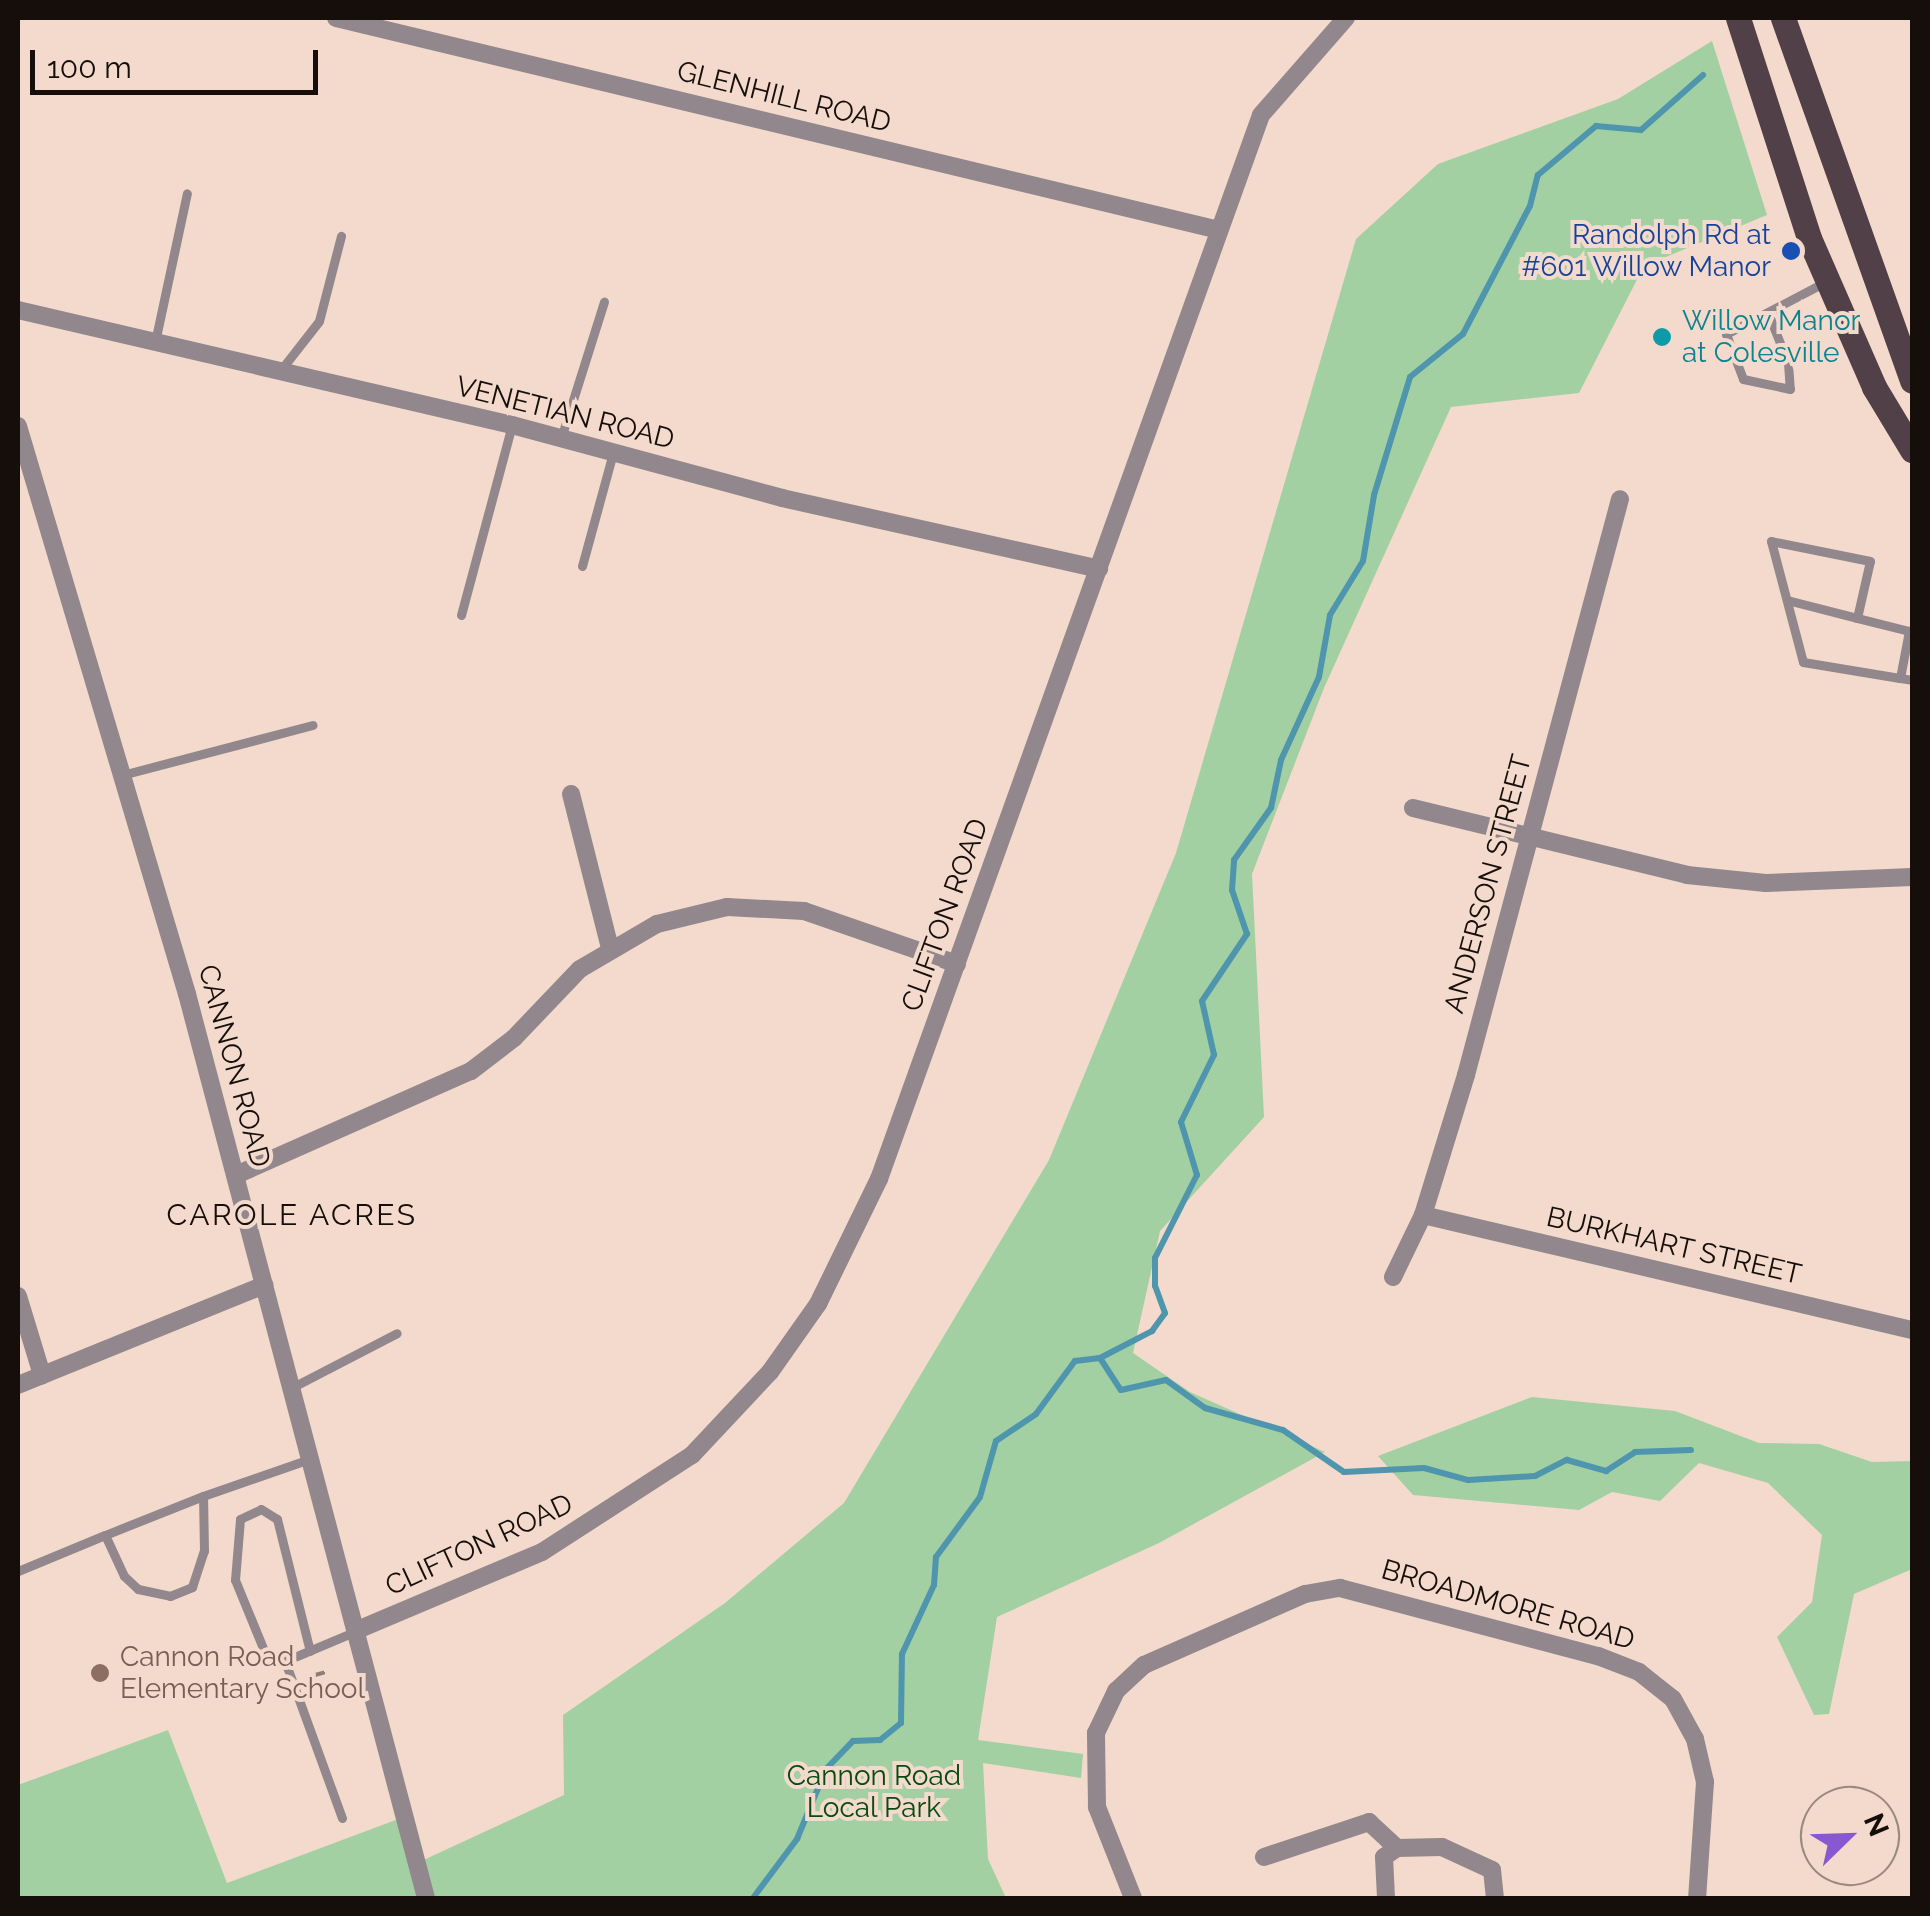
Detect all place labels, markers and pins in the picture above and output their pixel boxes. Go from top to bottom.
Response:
place label: Randolph Rd at #601 Willow Manor [1520,218,1771,284]
marker: Randolph Rd at #601 Willow Manor [1780,240,1802,262]
place label: Willow Manor at Colesville [1682,304,1861,370]
marker: Willow Manor at Colesville [1651,326,1673,348]
place label: Cannon Road Elementary School [120,1640,366,1706]
marker: Cannon Road Elementary School [89,1662,111,1684]

